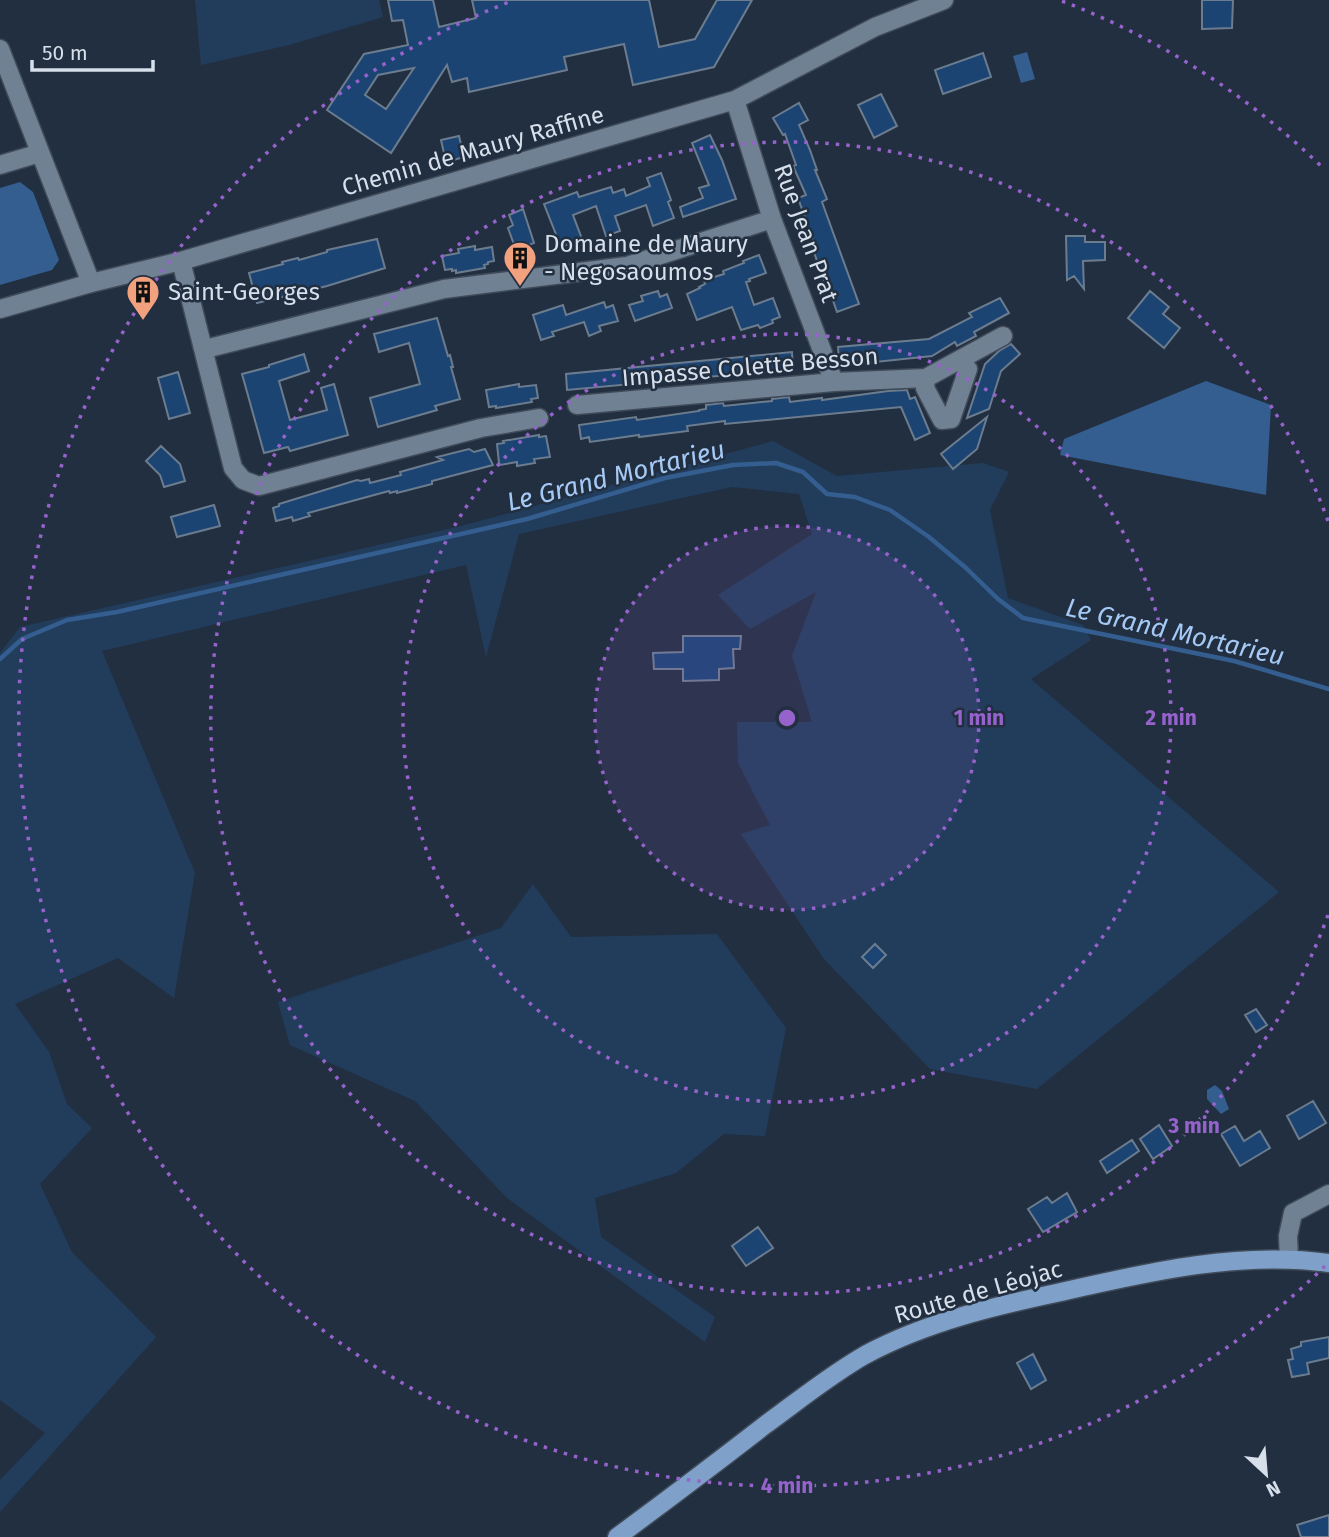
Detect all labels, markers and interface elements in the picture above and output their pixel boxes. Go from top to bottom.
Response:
scale bar [32,28,152,72]
text: 50 m [42,40,88,66]
street label: Chemin de Maury Raffine [339,100,607,202]
street label: Rue Jean Prat [768,160,844,306]
place label: Domaine de Maury - Negosaoumos [544,230,748,286]
building icon: Domaine de Maury - Negosaoumos [501,239,539,288]
building icon: Saint-Georges [124,273,162,322]
place label: Saint-Georges [168,278,320,306]
street label: Impasse Colette Besson [621,342,879,392]
water label: Le Grand Mortarieu [504,434,728,518]
water label: Le Grand Mortarieu [1063,592,1287,672]
text: 1 min [954,705,1004,731]
text: 2 min [1145,705,1197,731]
centre of rings [775,706,799,730]
text: 3 min [1167,1113,1220,1139]
street label: Route de Léojac [891,1255,1065,1329]
north arrow [1231,1439,1301,1509]
text: 4 min [761,1473,813,1499]
text: N [1263,1476,1284,1502]

